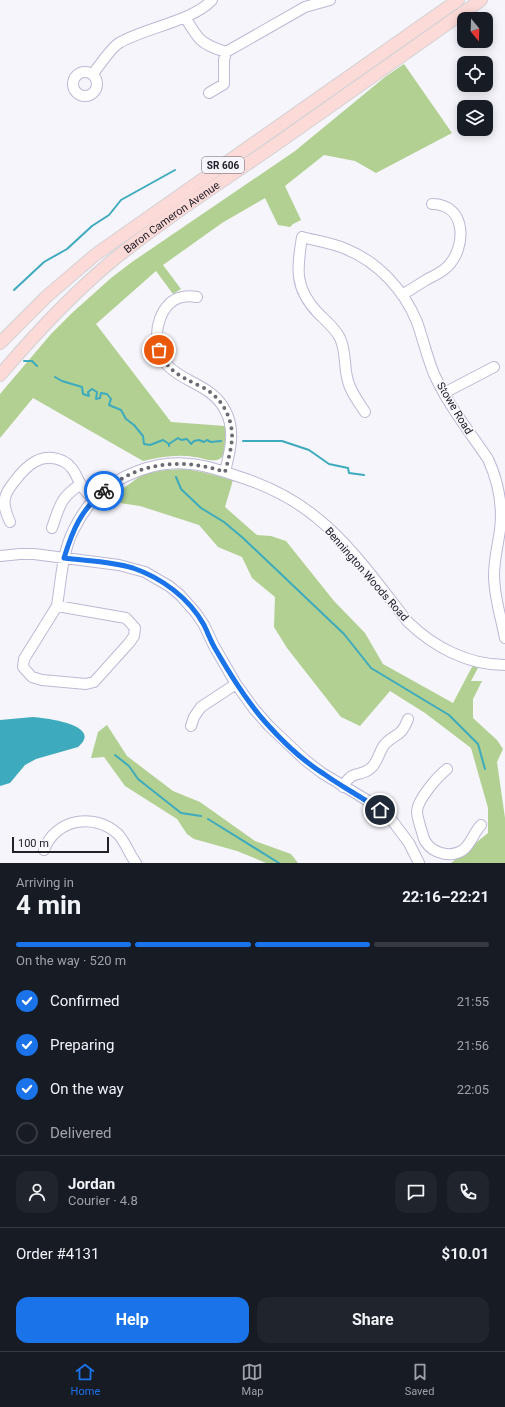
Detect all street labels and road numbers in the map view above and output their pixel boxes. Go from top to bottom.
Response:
road number: SR 606 [202,157,244,173]
street label: Baron Cameron Avenue [121,179,222,256]
street label: Stowe Road [434,380,475,437]
street label: Bennington Woods Road [322,525,411,624]

